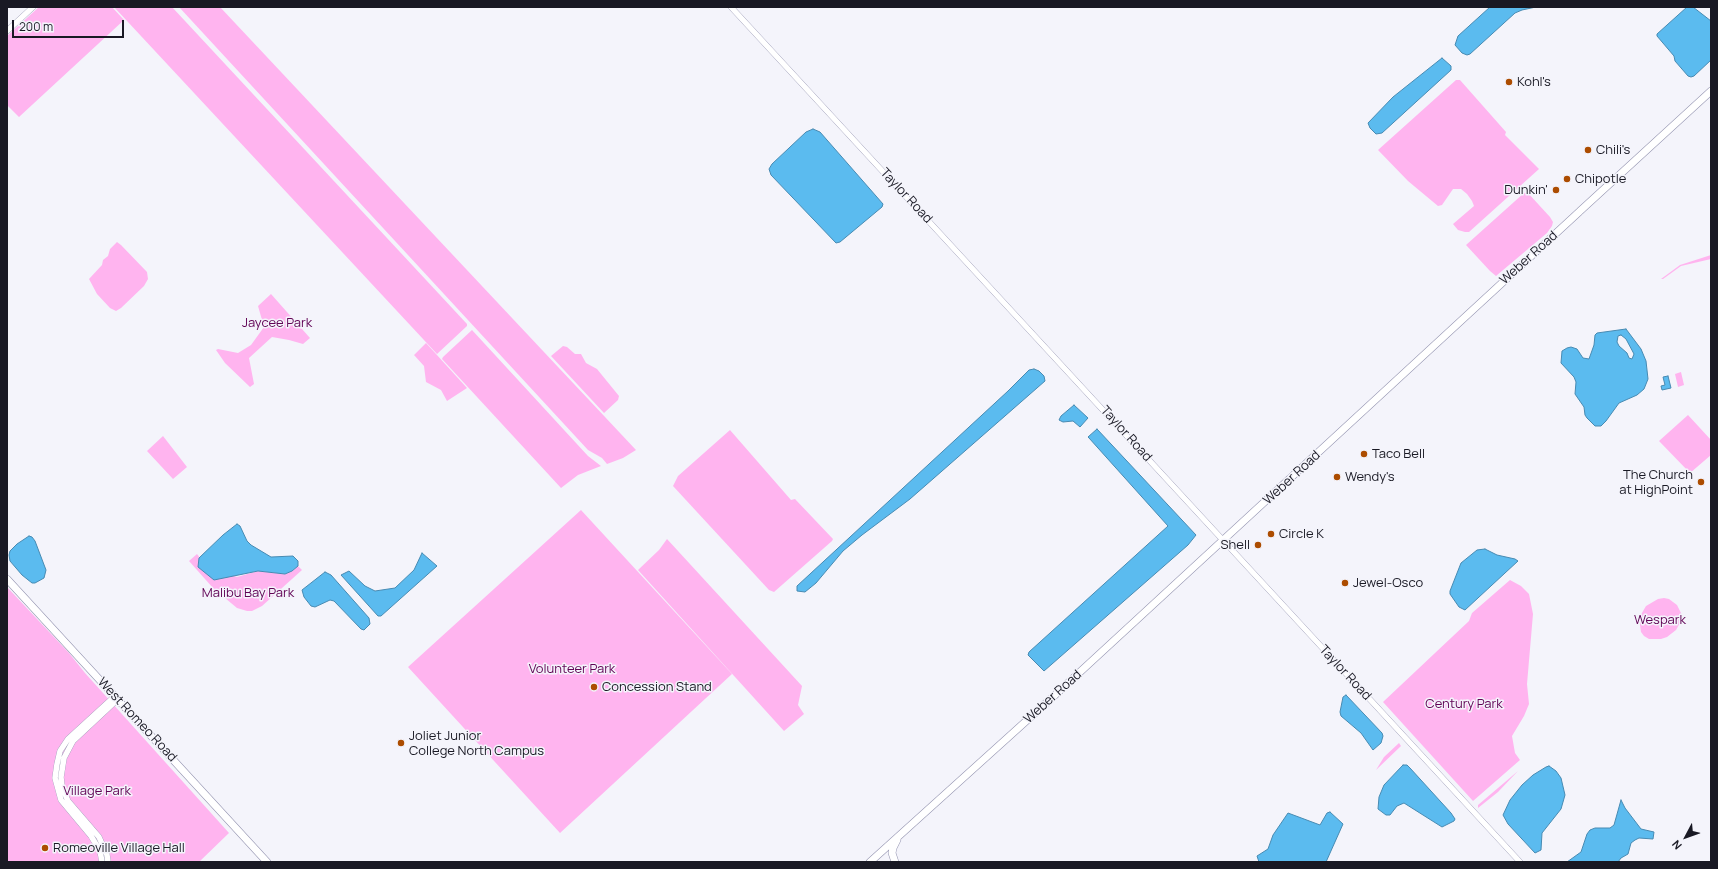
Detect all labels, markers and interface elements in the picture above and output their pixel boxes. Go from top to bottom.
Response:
scale bar [14,12,126,38]
text: 200 m [19,18,53,35]
place label: Kohl's [1517,74,1551,90]
marker: Kohl's [1504,77,1514,87]
place label: Chili's [1596,142,1630,158]
marker: Chili's [1583,145,1593,155]
street label: Taylor Road [877,165,935,227]
place label: Chipotle [1575,171,1626,187]
marker: Chipotle [1562,174,1572,184]
place label: Dunkin' [1504,182,1548,198]
marker: Dunkin' [1551,185,1561,195]
street label: Weber Road [1497,228,1561,288]
park label: Jaycee Park [242,315,312,331]
street label: Taylor Road [1097,403,1155,465]
place label: Taco Bell [1372,446,1425,462]
street label: Weber Road [1260,448,1324,508]
marker: Taco Bell [1359,449,1369,459]
place label: The Church at HighPoint [1619,467,1693,498]
place label: Wendy's [1345,469,1395,485]
marker: Wendy's [1332,472,1342,482]
marker: The Church at HighPoint [1696,477,1706,487]
place label: Circle K [1279,526,1324,542]
marker: Circle K [1266,529,1276,539]
place label: Shell [1221,537,1250,553]
marker: Shell [1253,540,1263,550]
place label: Jewel-Osco [1353,575,1423,591]
marker: Jewel-Osco [1340,578,1350,588]
park label: Malibu Bay Park [202,585,294,601]
park label: Wespark [1634,612,1686,628]
street label: Taylor Road [1316,642,1374,704]
park label: Volunteer Park [529,661,615,677]
street label: Weber Road [1021,667,1085,727]
street label: West Romeo Road [94,675,180,765]
place label: Concession Stand [602,679,712,695]
marker: Concession Stand [589,682,599,692]
park label: Century Park [1425,696,1503,712]
place label: Joliet Junior College North Campus [409,728,544,759]
marker: Joliet Junior College North Campus [396,738,406,748]
park label: Village Park [63,783,131,799]
north arrow [1666,817,1706,857]
text: N [1668,837,1685,853]
place label: Romeoville Village Hall [53,840,185,856]
marker: Romeoville Village Hall [40,843,50,853]

